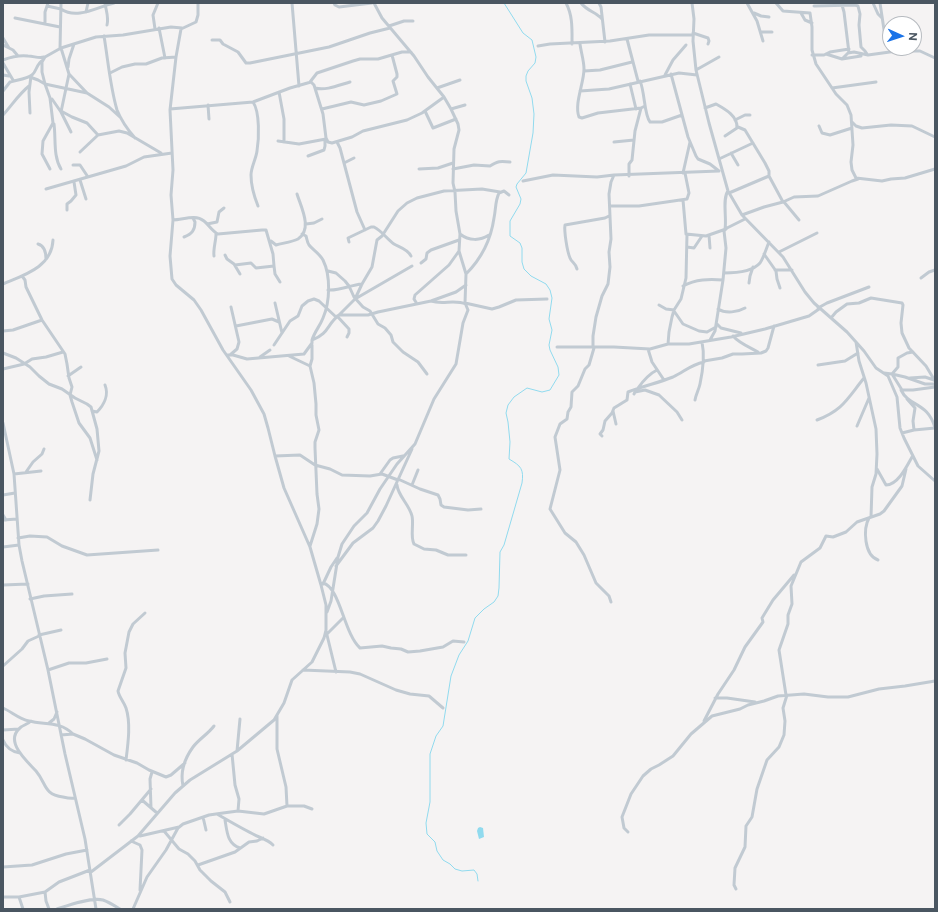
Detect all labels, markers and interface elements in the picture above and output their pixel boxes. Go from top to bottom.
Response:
north arrow [882,16,922,56]
text: N [907,32,919,41]

